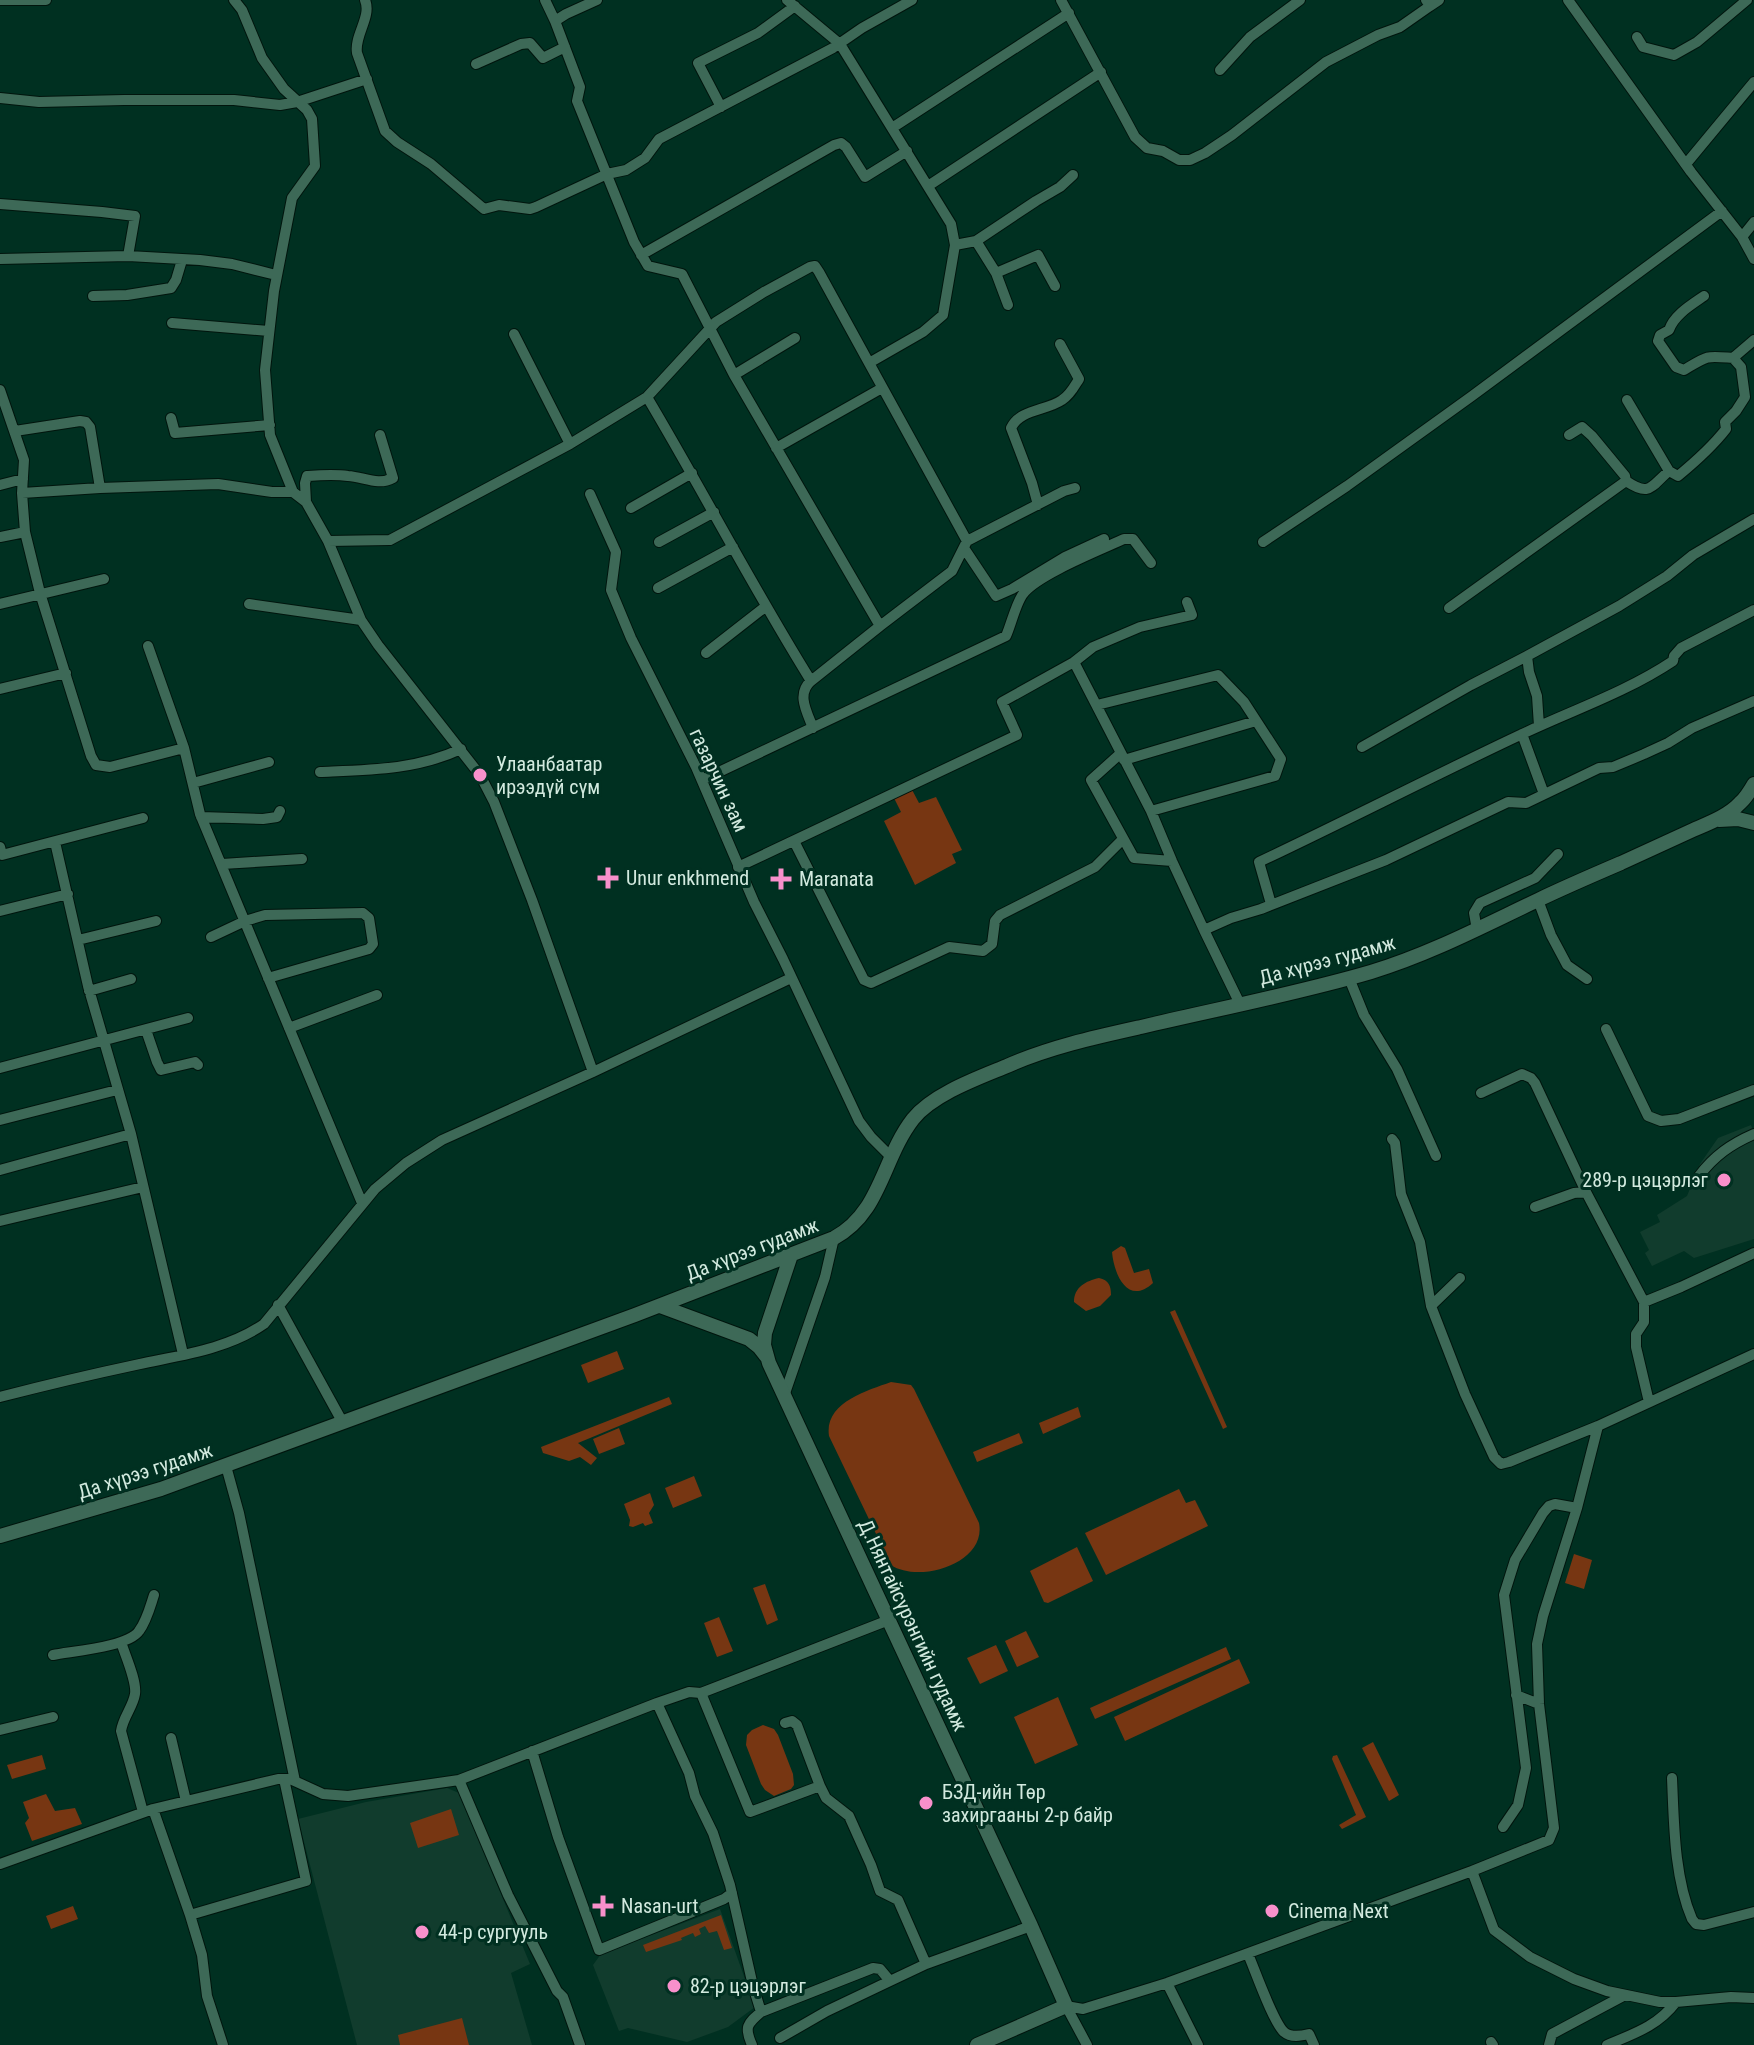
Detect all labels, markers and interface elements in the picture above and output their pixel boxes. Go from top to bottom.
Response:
street label: газарчин зам [685,724,753,836]
place label: Улаанбаатар ирээдүй сүм [496,752,602,799]
marker: Улаанбаатар ирээдүй сүм [471,766,489,784]
place label: Unur enkhmend [626,866,749,890]
marker: Unur enkhmend [597,867,619,889]
place label: Maranata [799,867,874,891]
marker: Maranata [770,868,792,890]
street label: Да хүрээ гудамж [1256,930,1398,990]
place label: 289-р цэцэрлэг [1582,1168,1709,1192]
marker: 289-р цэцэрлэг [1715,1171,1733,1189]
street label: Да хүрээ гудамж [682,1213,822,1285]
street label: Да хүрээ гудамж [75,1438,215,1504]
street label: Д.Нянтайсүрэнгийн гудамж [853,1515,973,1735]
place label: БЗД-ийн Төр захиргааны 2-р байр [942,1780,1113,1827]
marker: БЗД-ийн Төр захиргааны 2-р байр [917,1794,935,1812]
place label: Nasan-urt [621,1894,699,1918]
marker: Nasan-urt [592,1895,614,1917]
place label: Cinema Next [1288,1899,1389,1923]
marker: Cinema Next [1263,1902,1281,1920]
place label: 44-р сургууль [438,1920,548,1944]
marker: 44-р сургууль [413,1923,431,1941]
place label: 82-р цэцэрлэг [690,1974,806,1998]
marker: 82-р цэцэрлэг [665,1977,683,1995]

